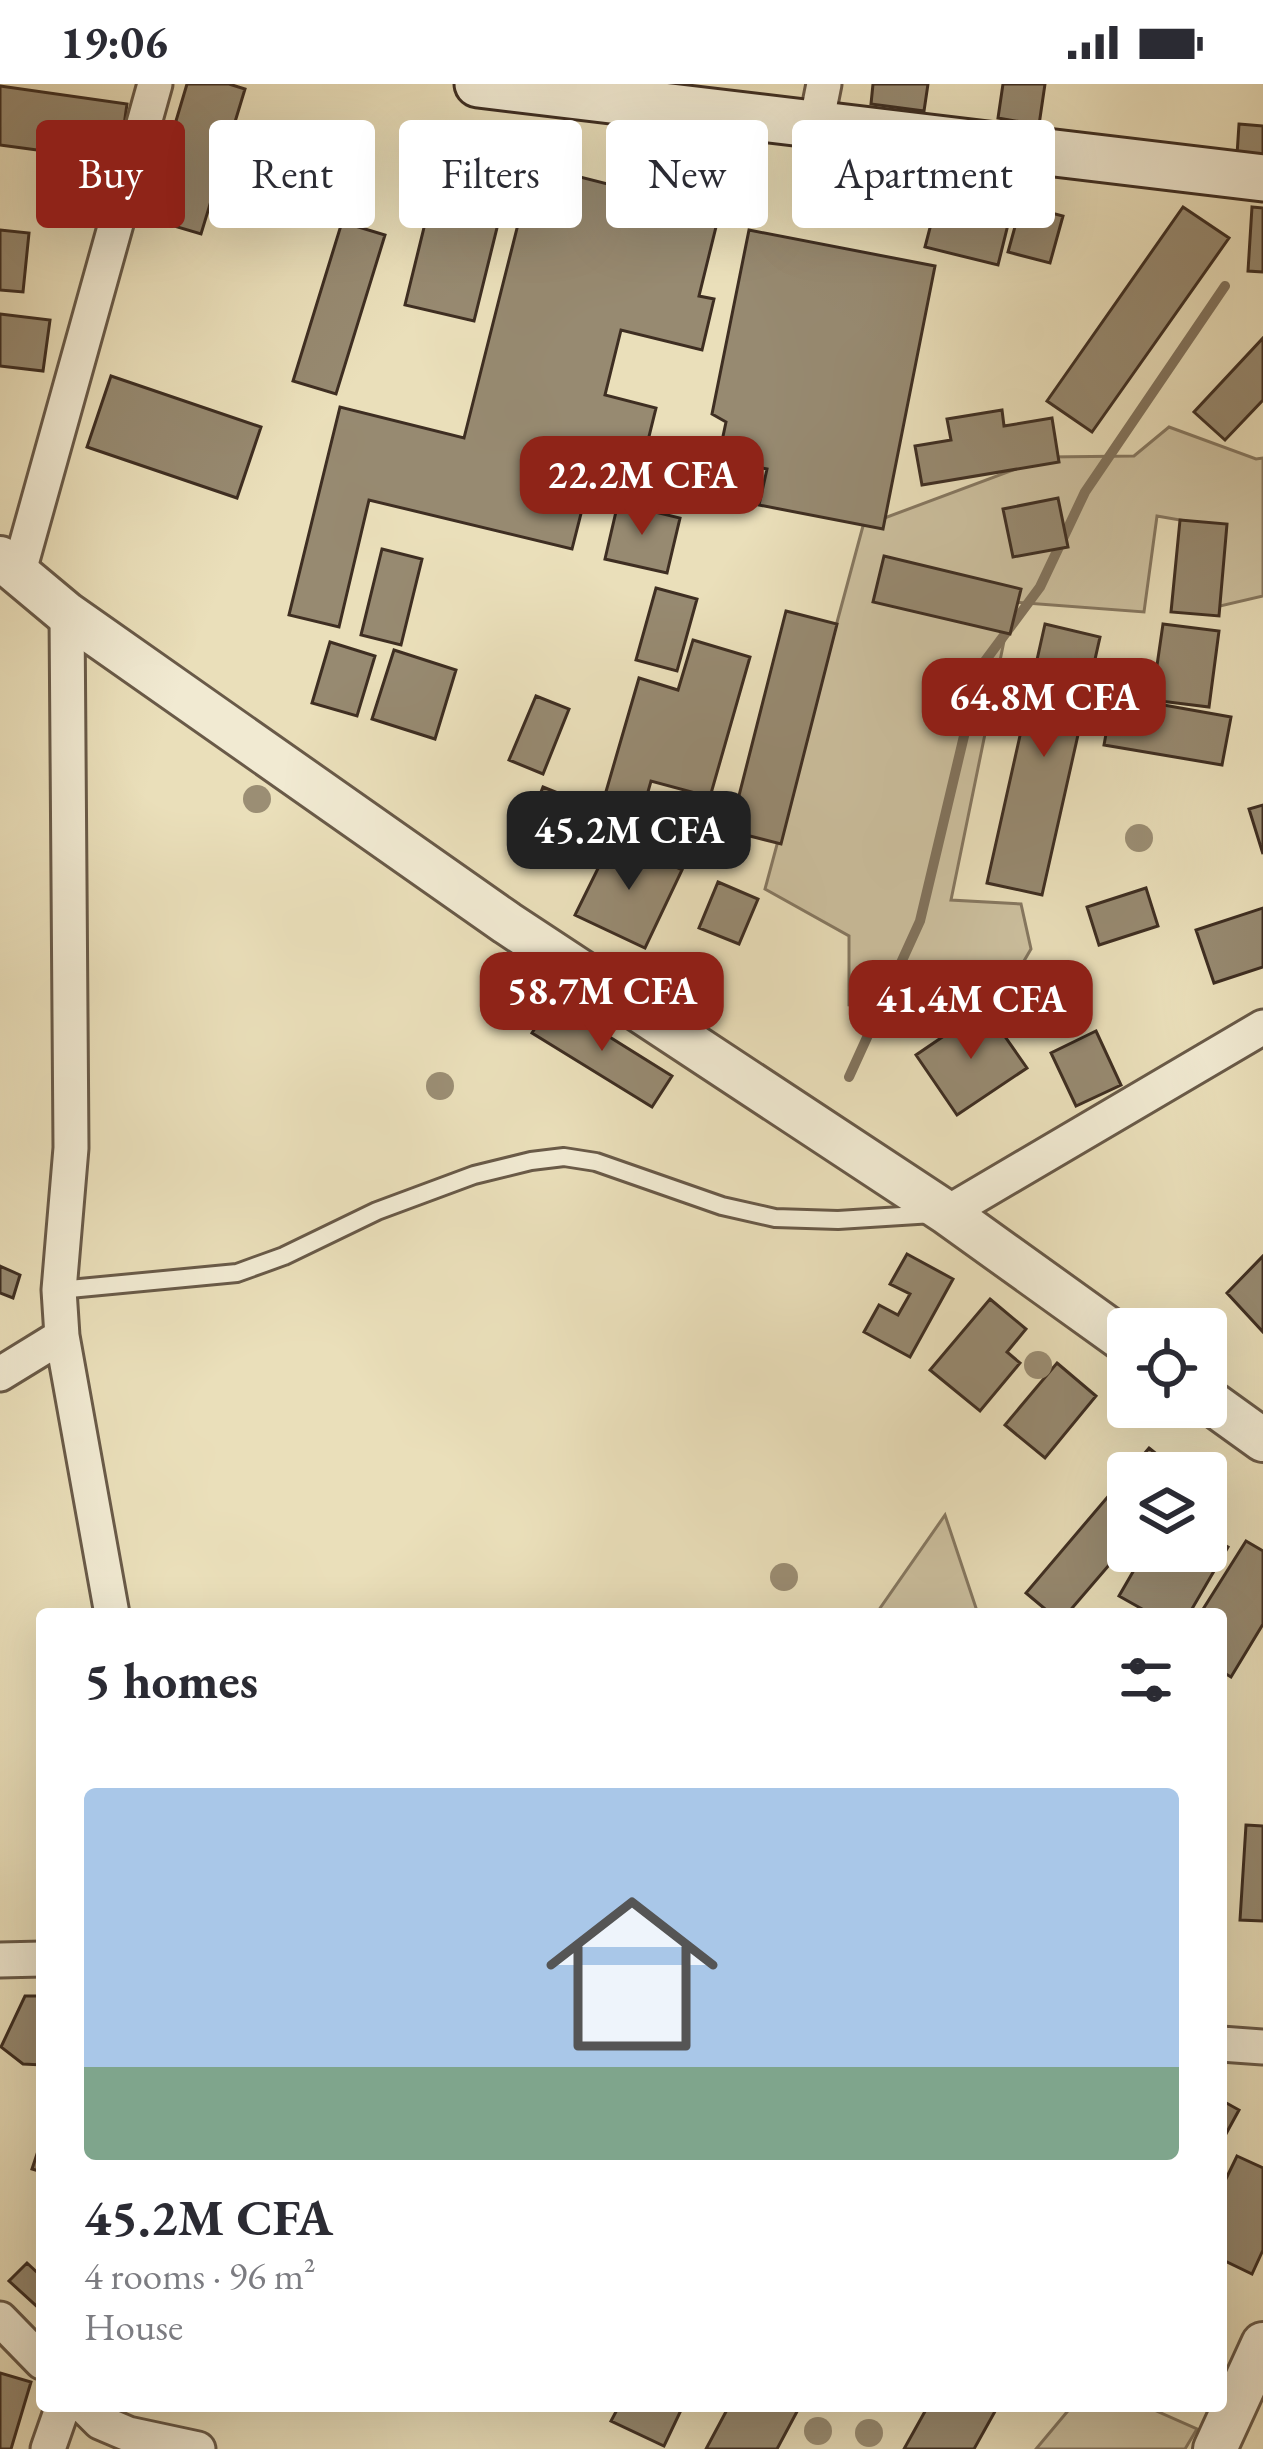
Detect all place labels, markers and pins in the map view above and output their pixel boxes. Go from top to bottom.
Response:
pin: 22.2M CFA [505,436,779,538]
pin: 64.8M CFA [907,658,1181,760]
pin: 45.2M CFA [492,791,766,893]
pin: 58.7M CFA [465,952,739,1054]
pin: 41.4M CFA [834,960,1108,1062]

